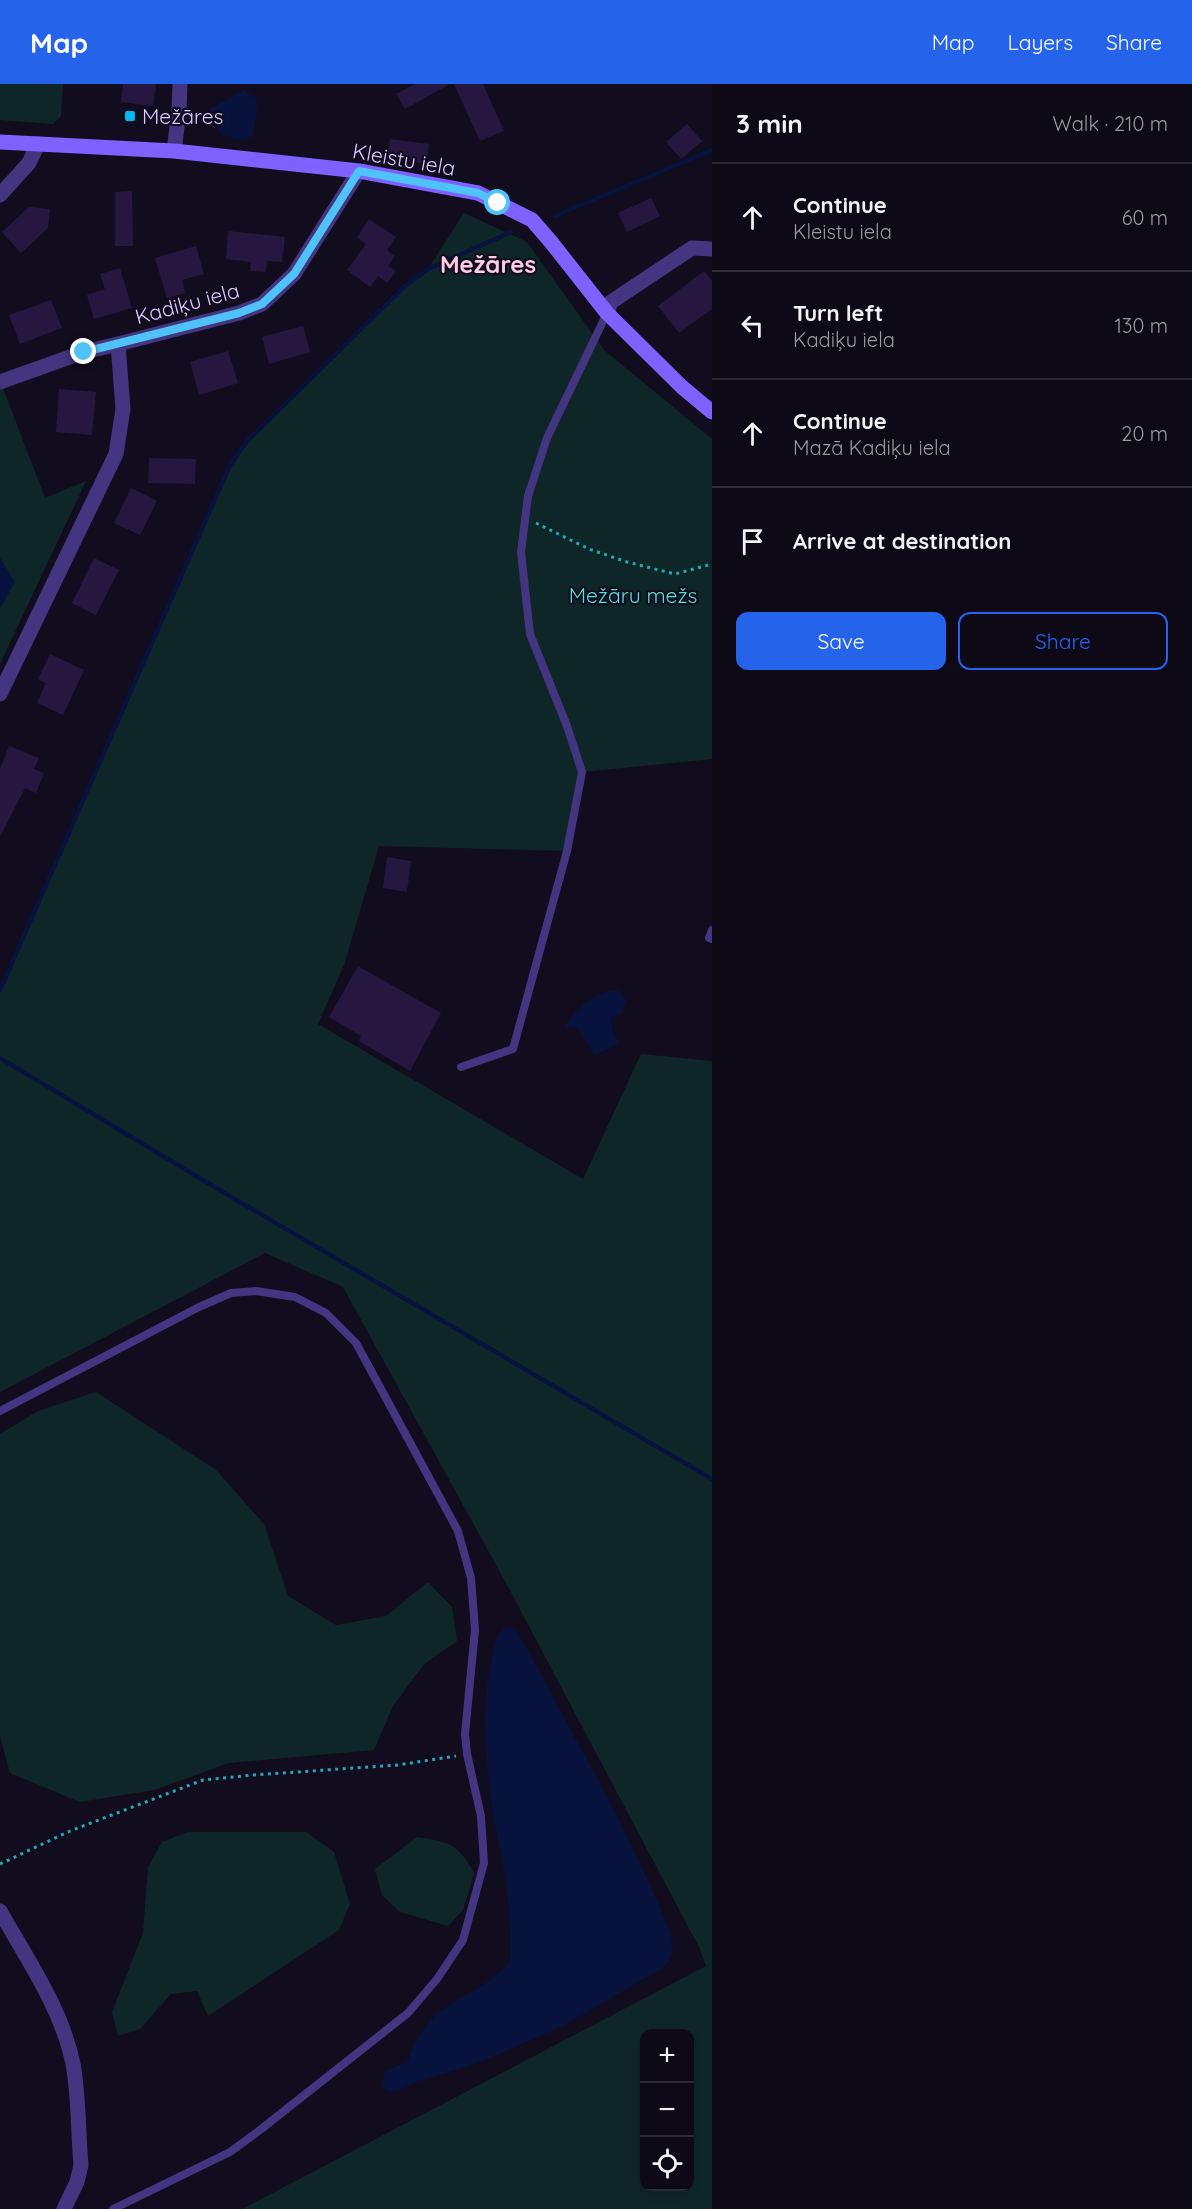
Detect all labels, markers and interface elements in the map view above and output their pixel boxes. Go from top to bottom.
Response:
text: Map [30,25,88,60]
text: Map [932,29,975,55]
text: Layers [1008,29,1073,55]
text: Share [1106,29,1162,55]
place label: Mežāres [142,103,223,129]
text: 3 min [736,107,803,140]
marker: Mežāres [123,109,137,123]
text: Walk · 210 m [1053,111,1168,136]
street label: Kleistu iela [351,137,457,181]
route start [484,189,510,215]
text: Continue [793,191,887,219]
icon: ahead [736,201,769,234]
text: 60 m [1122,205,1168,230]
text: Kleistu iela [793,219,892,244]
district label: Mežāres [440,249,536,279]
street label: Kadiķu iela [132,277,242,329]
text: Turn left [793,299,883,327]
icon: left [736,309,769,342]
text: 130 m [1115,313,1168,338]
text: Kadiķu iela [793,327,895,352]
route end [70,338,96,364]
text: Continue [793,407,887,435]
icon: ahead [736,417,769,450]
text: 20 m [1121,421,1168,446]
text: Mazā Kadiķu iela [793,435,951,460]
icon: arrive [736,525,769,558]
text: Arrive at destination [793,527,1011,555]
park label: Mežāru mežs [569,582,697,608]
button: Save [736,612,946,670]
button: Share [958,612,1168,670]
map controls [640,2029,694,2191]
button: + [640,2029,694,2083]
button: − [640,2083,694,2137]
button: locate [640,2137,694,2191]

